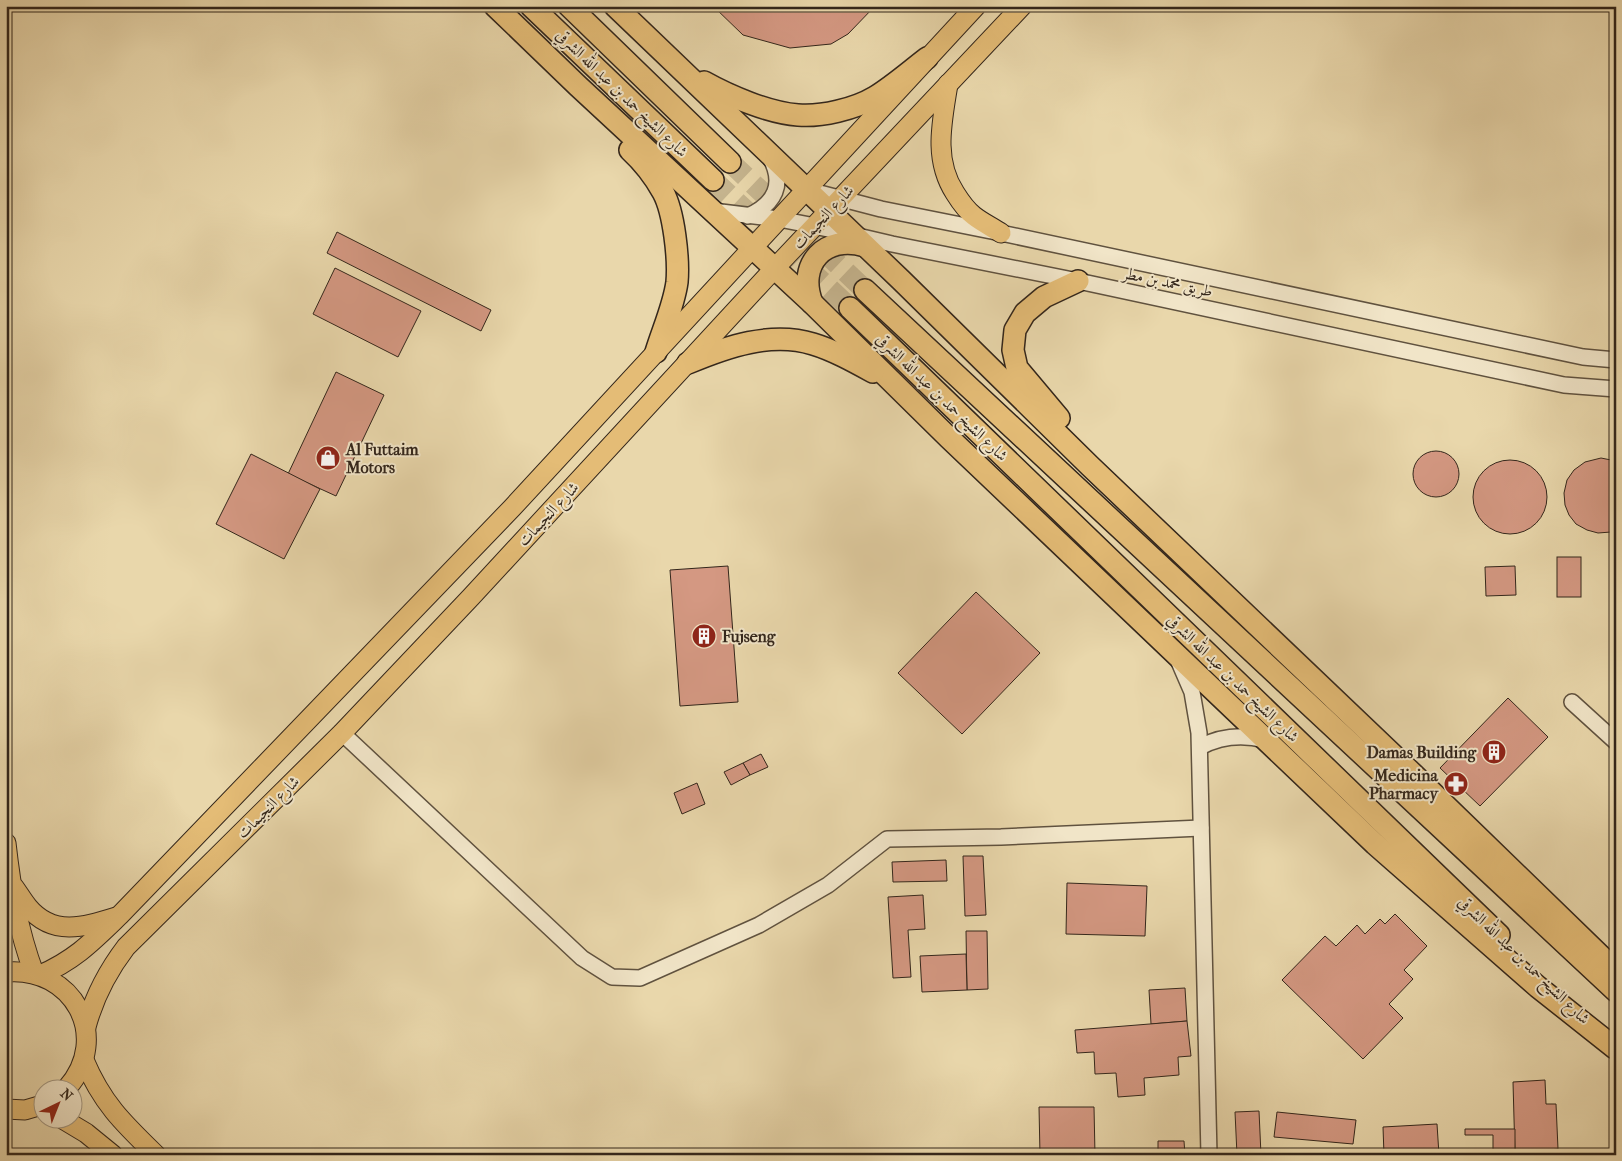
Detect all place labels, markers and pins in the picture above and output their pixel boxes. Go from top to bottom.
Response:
place label: Al Futtaim Motors [345,440,419,477]
shop icon: Al Futtaim Motors [315,445,341,471]
building icon: Fujseng [691,623,717,649]
place label: Fujseng [721,627,776,647]
building icon: Damas Building [1481,739,1507,765]
place label: Damas Building [1367,743,1476,763]
place label: Medicina Pharmacy [1369,766,1439,804]
pharmacy icon: Medicina Pharmacy [1443,771,1469,797]

